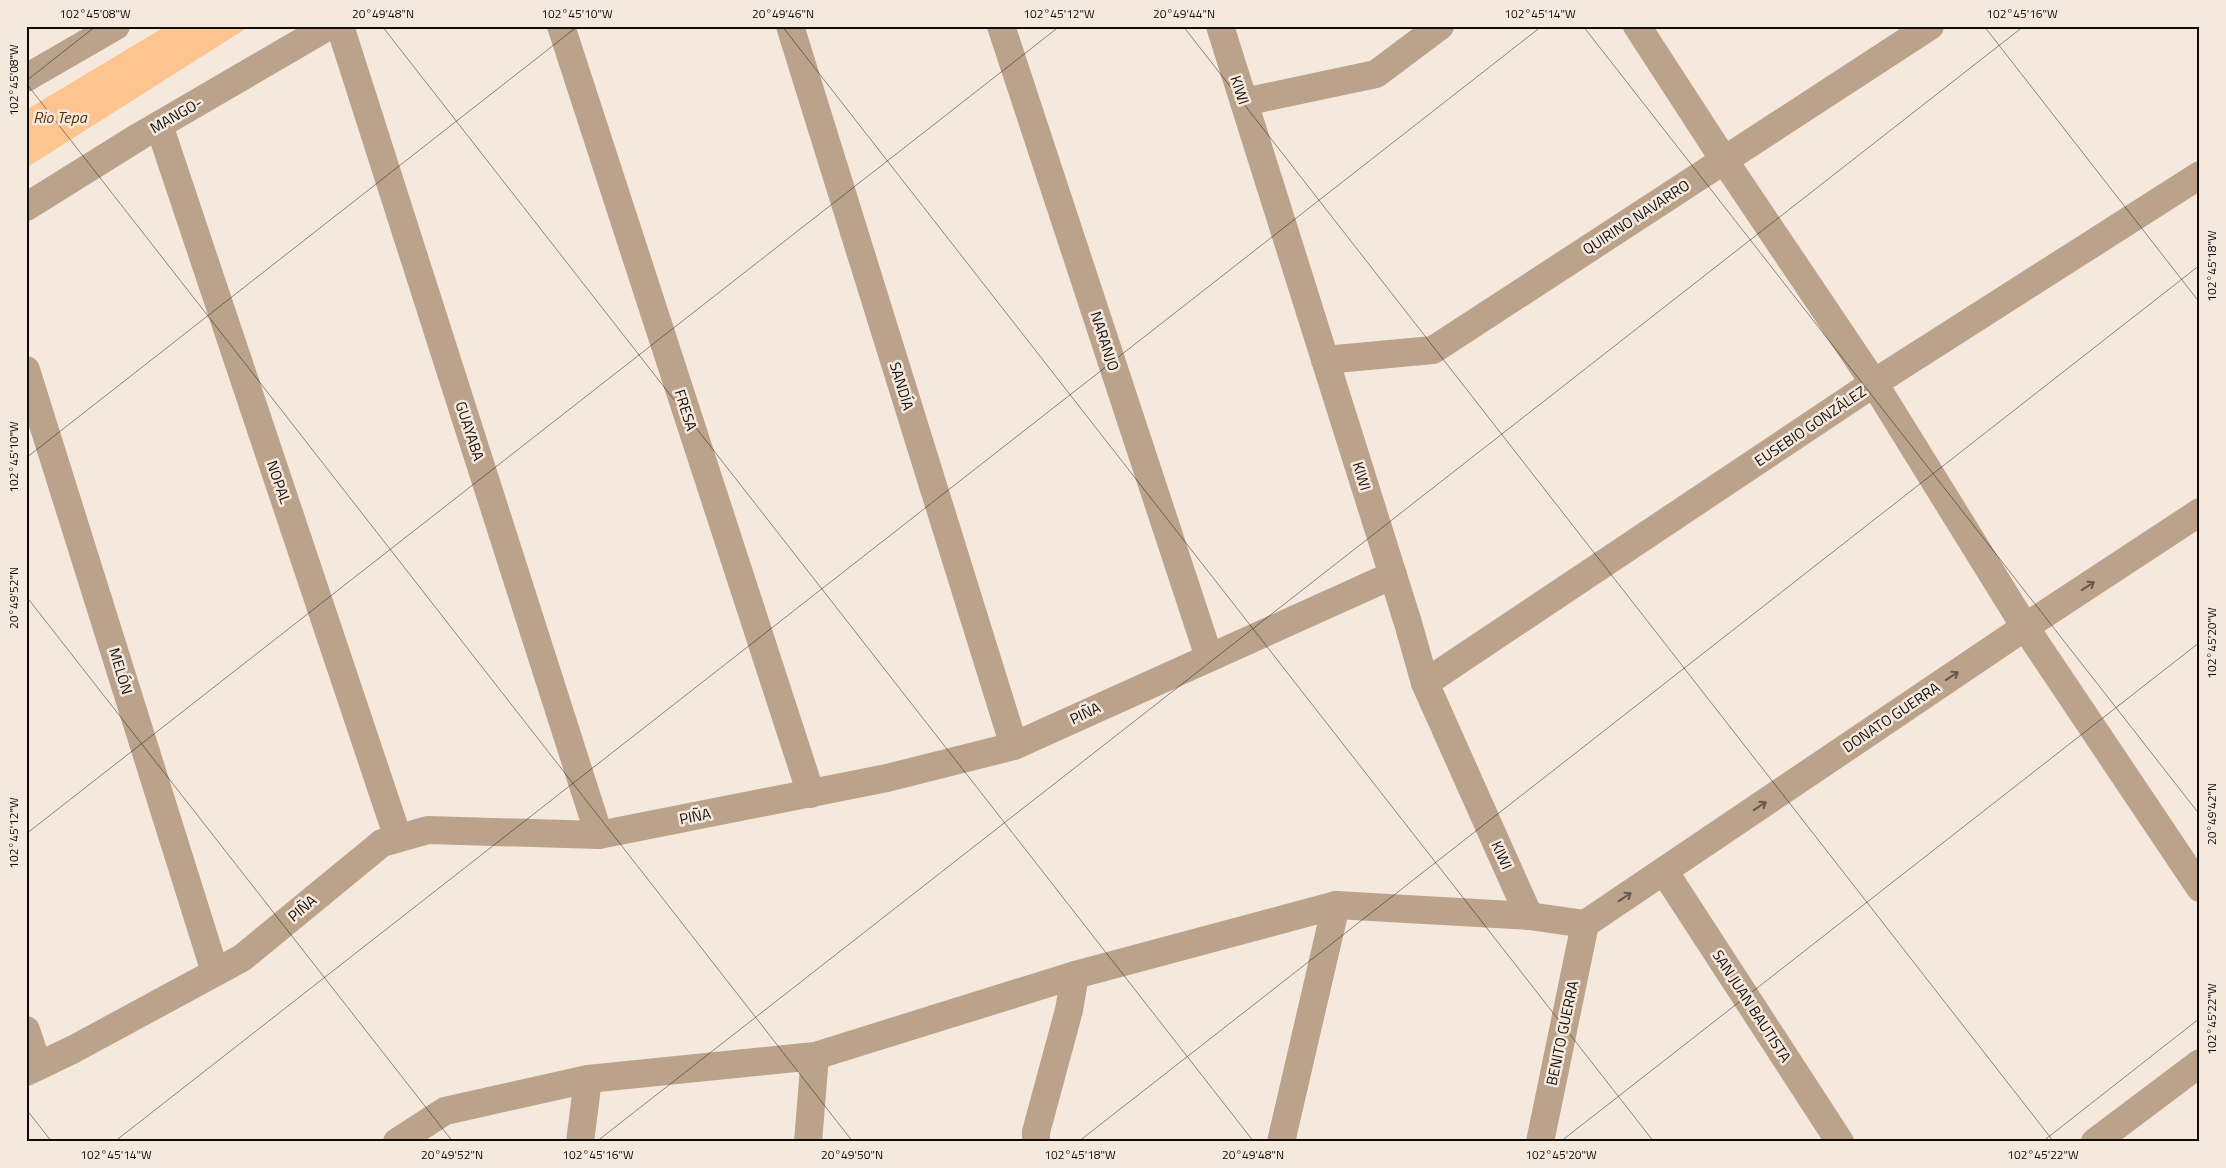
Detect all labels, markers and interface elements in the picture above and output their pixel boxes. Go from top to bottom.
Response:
text: 102°45'08"W [59,4,131,23]
text: 20°49'48"N [352,4,414,23]
text: 102°45'10"W [541,4,613,23]
text: 20°49'46"N [752,4,814,23]
text: 102°45'12"W [1023,4,1095,23]
text: 20°49'44"N [1153,4,1215,23]
text: 102°45'14"W [1504,4,1576,23]
text: 102°45'16"W [1986,4,2058,23]
text: 102°45'08"W [4,44,23,116]
street label: KIWI [1225,73,1255,107]
street label: MANGO- [145,91,207,139]
water label: Rio Tepa [33,105,88,129]
street label: QUIRINO NAVARRO [1578,174,1694,260]
text: 102°45'18"W [2202,230,2221,302]
street label: NARANJO [1085,308,1125,374]
street label: SANDÍA [884,359,920,413]
street label: EUSEBIO GONZÁLEZ [1750,380,1870,472]
street label: FRESA [669,386,703,434]
street label: GUAYABA [450,398,490,464]
text: 102°45'10"W [4,421,23,493]
street label: NOPAL [261,457,297,507]
street label: KIWI [1347,459,1377,493]
text: 20°49'52"N [4,567,23,629]
one-way arrow [2080,581,2094,591]
text: 102°45'20"W [2202,607,2221,679]
street label: MELÓN [103,645,139,697]
one-way arrow [1945,671,1959,681]
street label: DONATO GUERRA [1838,676,1944,758]
street label: PIÑA [1066,696,1104,730]
text: 20°49'42"N [2202,783,2221,845]
text: 102°45'12"W [4,797,23,869]
one-way arrow [1752,801,1766,811]
street label: PIÑA [677,802,713,830]
street label: KIWI [1486,837,1518,873]
street label: PIÑA [282,889,322,927]
one-way arrow [1618,892,1632,902]
street label: SAN JUAN BAUTISTA [1707,945,1797,1067]
street label: BENITO GUERRA [1540,978,1584,1088]
text: 102°45'22"W [2202,983,2221,1055]
text: 102°45'14"W [80,1145,152,1164]
text: 20°49'52"N [421,1145,483,1164]
text: 102°45'16"W [562,1145,634,1164]
text: 20°49'50"N [821,1145,883,1164]
text: 102°45'18"W [1044,1145,1116,1164]
text: 20°49'48"N [1222,1145,1284,1164]
text: 102°45'20"W [1525,1145,1597,1164]
text: 102°45'22"W [2007,1145,2079,1164]

